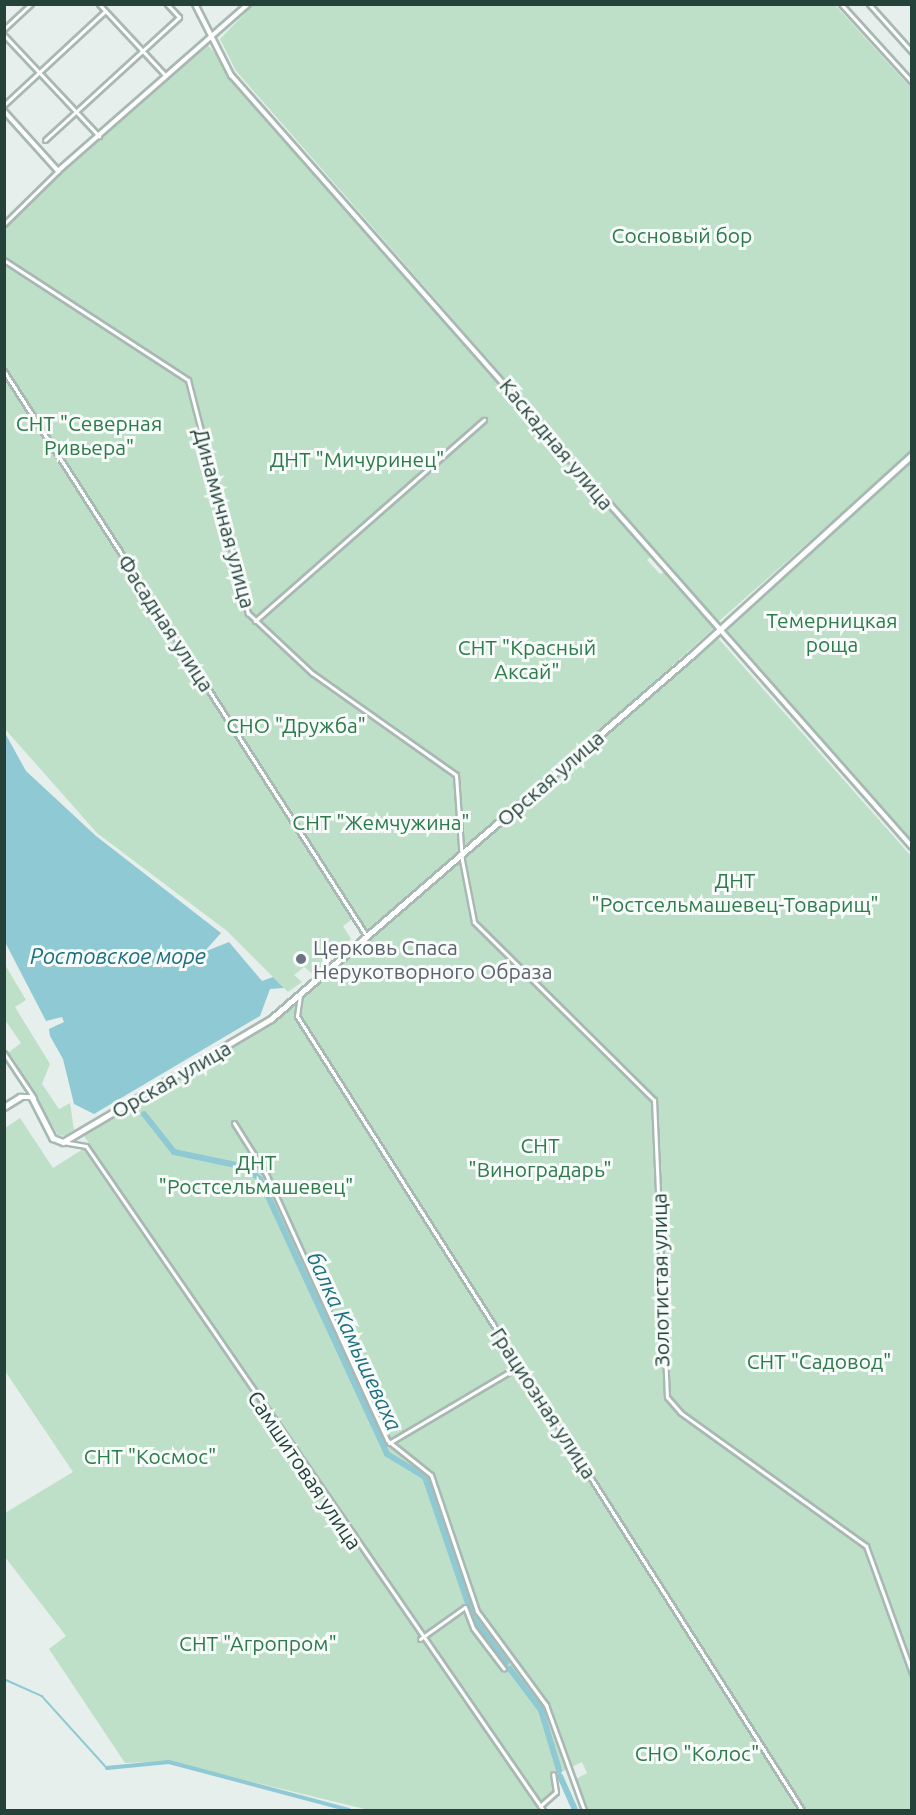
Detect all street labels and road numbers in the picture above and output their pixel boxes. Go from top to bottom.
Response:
street label: Каскадная улица [495,373,619,515]
street label: Динамичная улица [189,425,261,611]
street label: Фасадная улица [112,550,220,696]
street label: Орская улица [491,725,609,831]
street label: Орская улица [107,1035,235,1123]
street label: Золотистая улица [646,1193,674,1367]
street label: Грациозная улица [486,1323,602,1483]
street label: Самшитовая улица [243,1386,367,1554]

